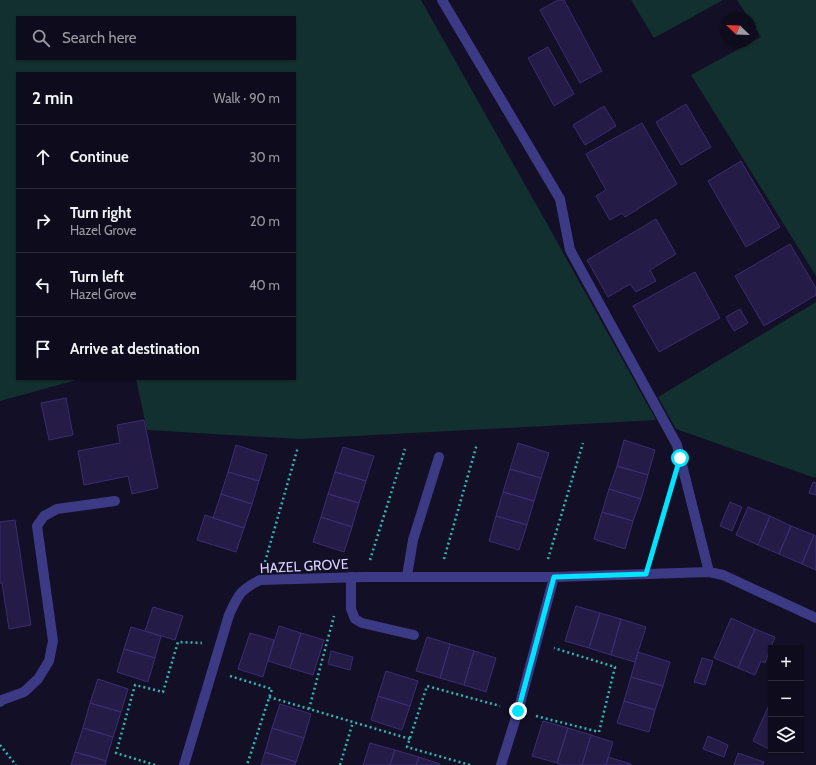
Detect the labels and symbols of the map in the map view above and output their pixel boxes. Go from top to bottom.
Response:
north arrow [720,12,756,48]
route start [671,449,689,467]
street label: HAZEL GROVE [259,555,349,577]
route end [509,702,527,720]

